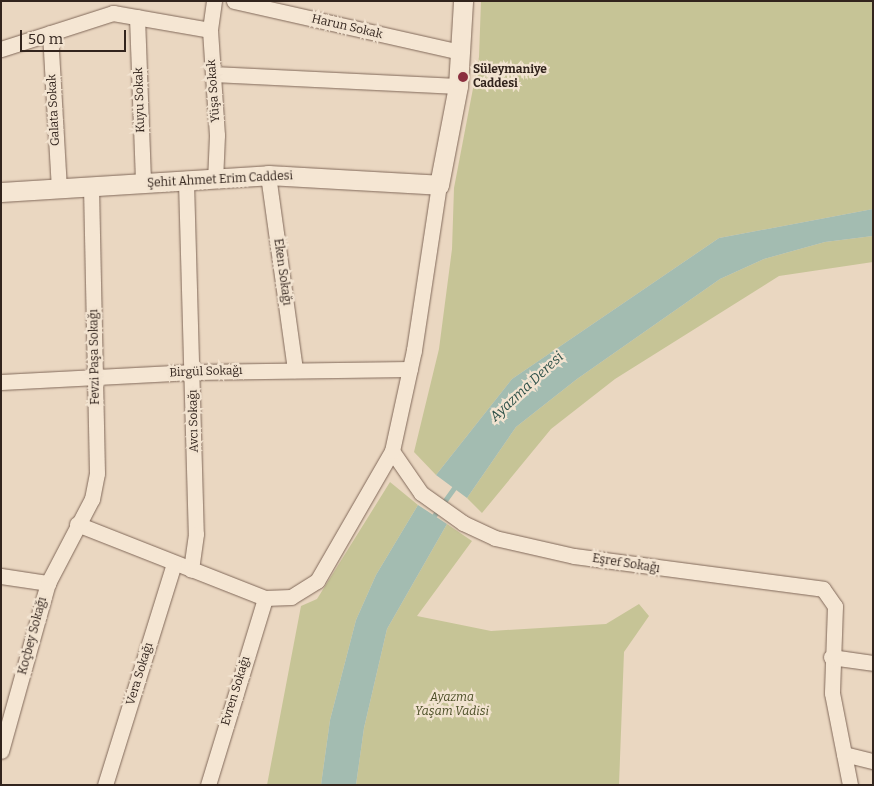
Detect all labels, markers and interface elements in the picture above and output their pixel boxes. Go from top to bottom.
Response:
street label: Harun Sokak [310,12,384,42]
scale bar [22,20,129,52]
text: 50 m [28,30,63,48]
street label: Yüşa Sokak [205,59,223,123]
place label: Süleymaniye Caddesi [473,63,547,91]
street label: Kuyu Sokak [132,67,148,133]
marker: Süleymaniye Caddesi [457,71,469,83]
street label: Galata Sokak [45,74,63,146]
street label: Şehit Ahmet Erim Caddesi [147,169,293,191]
street label: Eken Sokağı [270,238,294,306]
street label: Fevzi Paşa Sokağı [87,309,103,405]
water label: Ayazma Deresi [487,349,567,425]
street label: Birgül Sokağı [169,364,243,380]
street label: Avcı Sokağı [186,389,202,453]
street label: Eşref Sokağı [591,552,661,576]
street label: Koçbey Sokağı [16,596,50,676]
street label: Vera Sokağı [124,641,156,707]
street label: Evren Sokağı [219,654,253,728]
park label: Ayazma Yaşam Vadisi [415,691,489,719]

